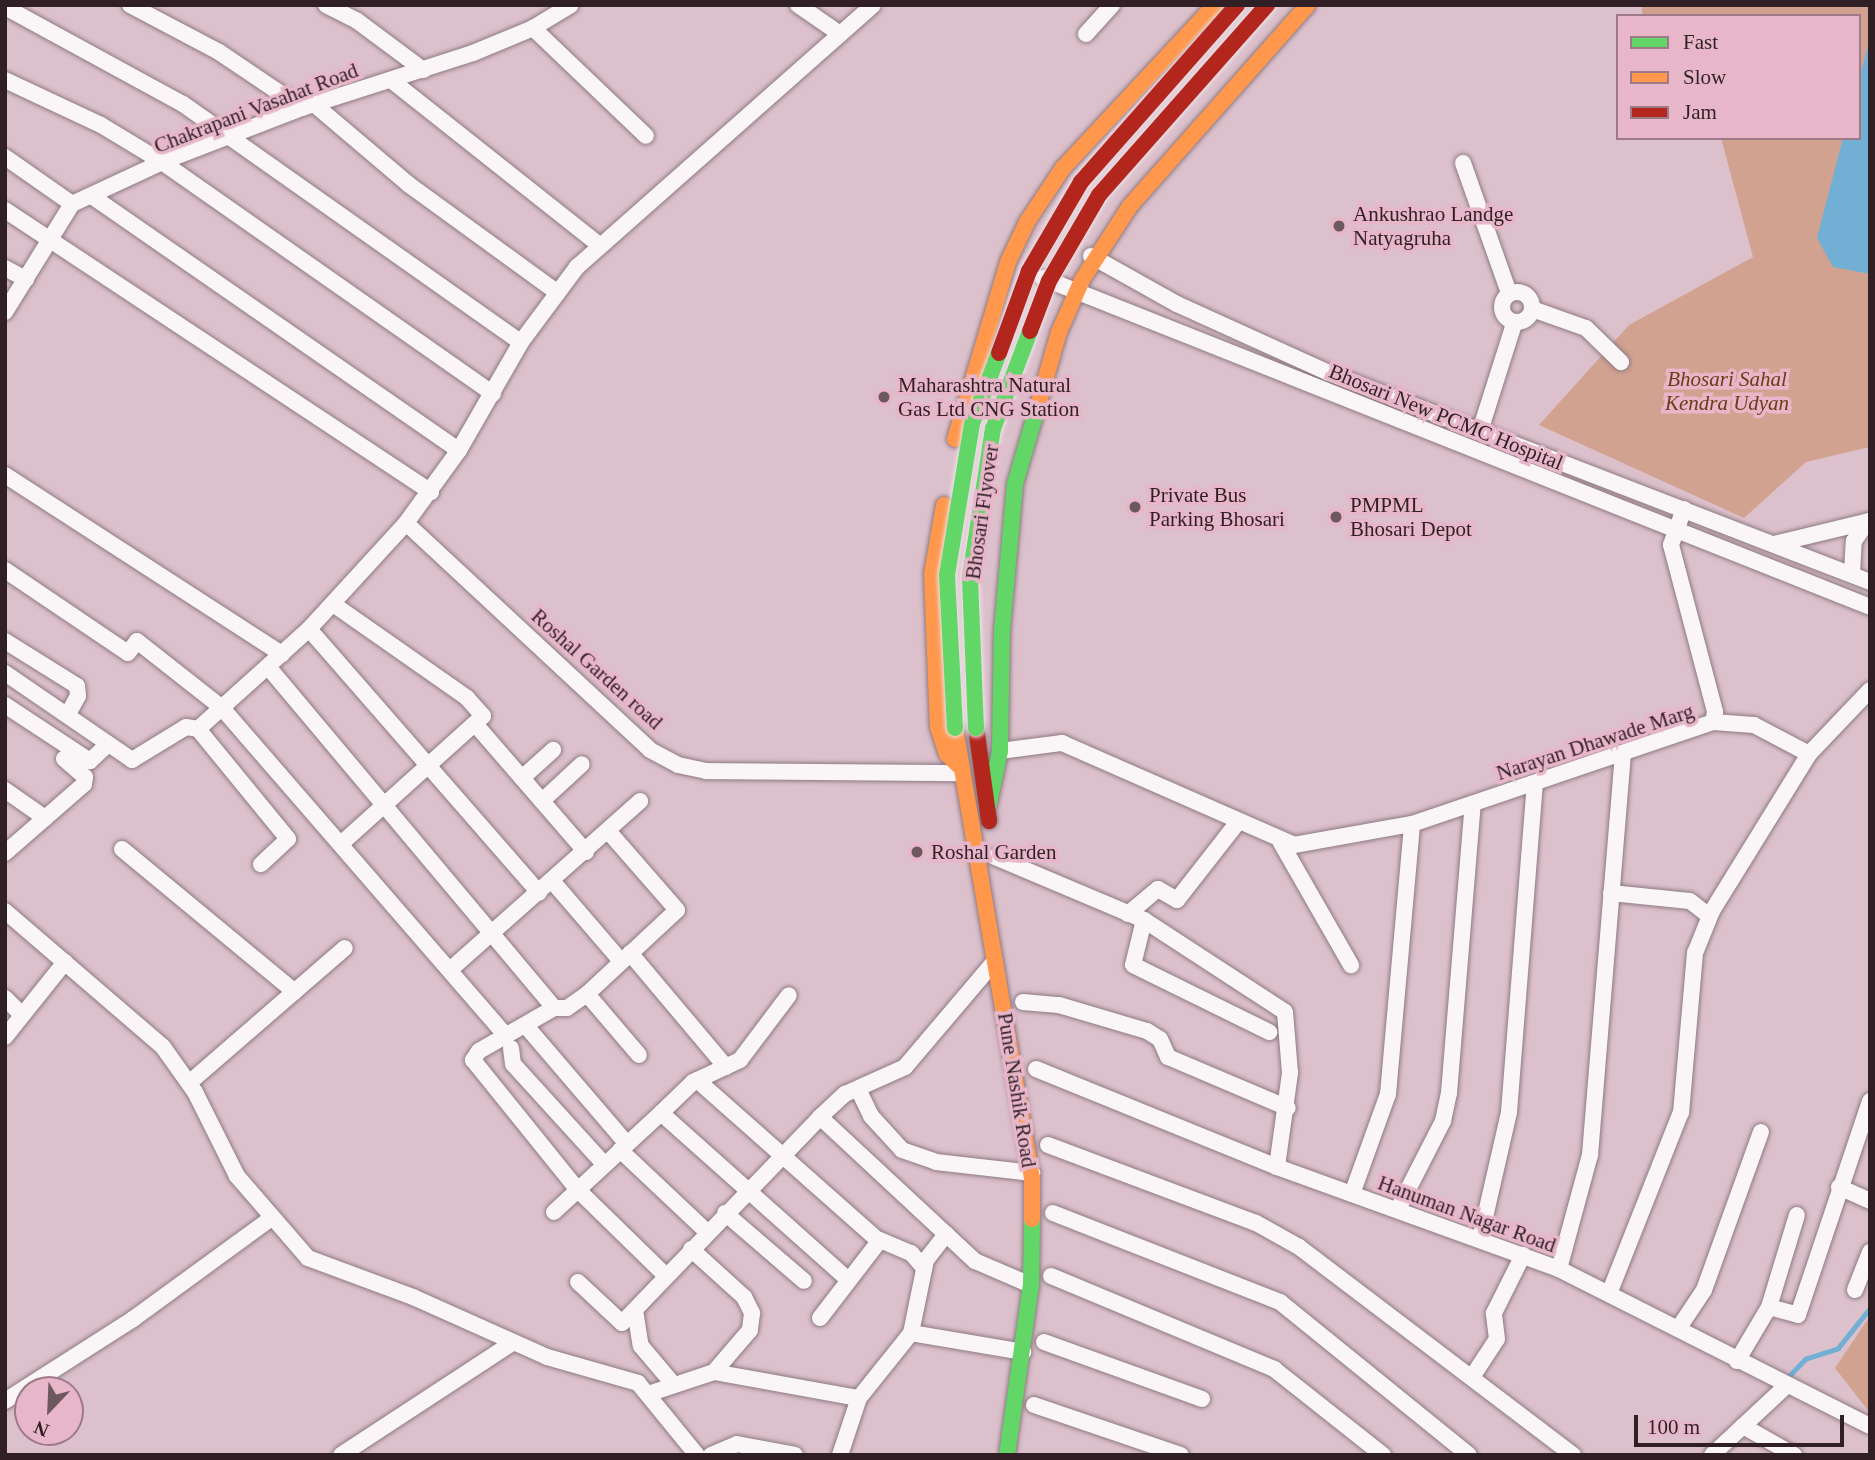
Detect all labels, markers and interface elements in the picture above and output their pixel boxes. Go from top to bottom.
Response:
legend [1616,14,1861,140]
text: Fast [1683,30,1718,54]
street label: Chakrapani Vasahat Road [134,51,378,165]
text: Slow [1683,65,1726,89]
text: Jam [1683,100,1717,124]
place label: Ankushrao Landge Natyagruha [1353,201,1538,251]
marker: Ankushrao Landge Natyagruha [1331,218,1347,234]
street label: Bhosari New PCMC Hospital [1314,354,1578,480]
park label: Bhosari Sahal Kendra Udyan [1657,366,1797,416]
place label: Maharashtra Natural Gas Ltd CNG Station [898,372,1103,422]
marker: Maharashtra Natural Gas Ltd CNG Station [876,389,892,405]
street label: Bhosari Flyover [959,435,1005,589]
place label: Private Bus Parking Bhosari [1149,482,1305,532]
place label: PMPML Bhosari Depot [1350,492,1491,542]
marker: Private Bus Parking Bhosari [1127,499,1143,515]
marker: PMPML Bhosari Depot [1328,509,1344,525]
street label: Roshal Garden road [516,594,678,744]
street label: Narayan Dhawade Marg [1477,693,1713,791]
place label: Roshal Garden [931,839,1076,865]
marker: Roshal Garden [909,844,925,860]
street label: Pune Nashik Road [991,999,1043,1181]
street label: Hanuman Nagar Road [1359,1165,1575,1263]
north arrow [14,1376,84,1446]
scale bar [1637,1400,1847,1444]
text: 100 m [1647,1415,1700,1439]
text: N [31,1417,52,1441]

